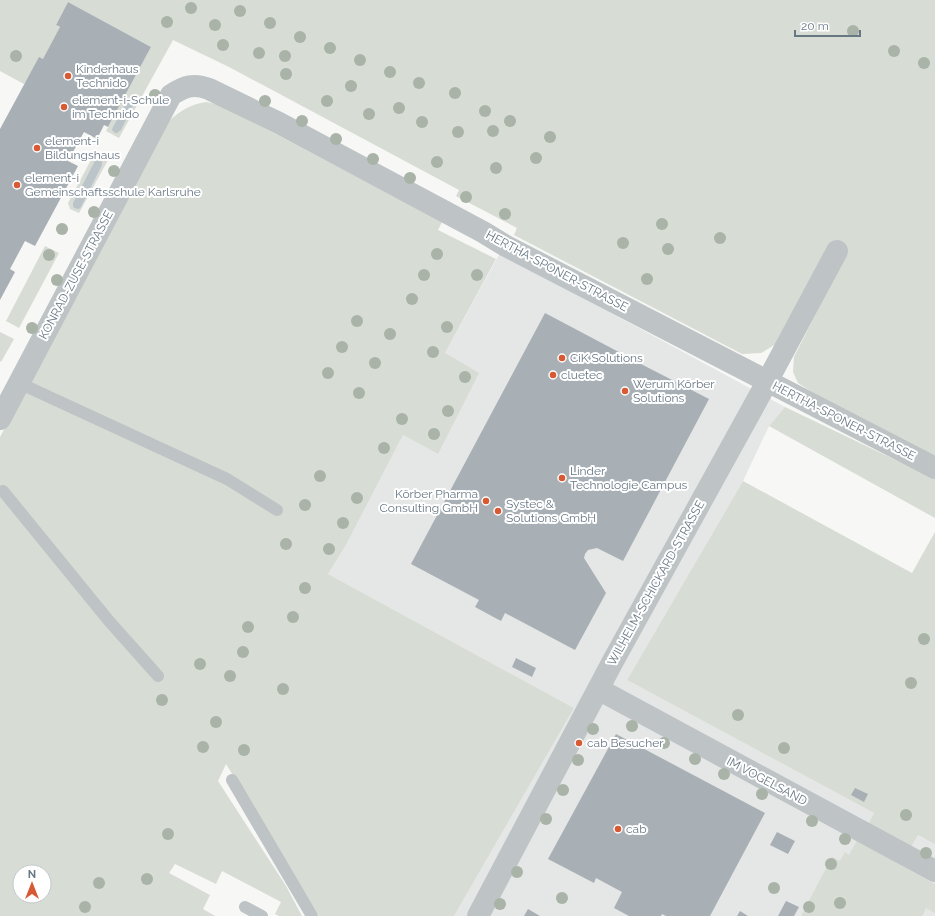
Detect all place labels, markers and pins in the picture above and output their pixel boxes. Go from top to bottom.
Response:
place label: Kinderhaus Technido [76,62,139,90]
marker: Kinderhaus Technido [63,71,73,81]
place label: element-i-Schule im Technido [72,93,169,121]
marker: element-i-Schule im Technido [59,102,69,112]
place label: element-i Bildungshaus [45,134,120,162]
marker: element-i Bildungshaus [32,143,42,153]
place label: element-i Gemeinschaftsschule Karlsruhe [25,171,201,199]
marker: element-i Gemeinschaftsschule Karlsruhe [12,180,22,190]
place label: CiK Solutions [570,351,643,365]
marker: CiK Solutions [557,353,567,363]
place label: cluetec [561,368,603,382]
marker: cluetec [548,370,558,380]
place label: Werum Körber Solutions [633,377,715,405]
marker: Werum Körber Solutions [620,386,630,396]
place label: Linder Technologie Campus [570,464,688,492]
marker: Linder Technologie Campus [557,473,567,483]
place label: Körber Pharma Consulting GmbH [380,487,478,515]
marker: Körber Pharma Consulting GmbH [481,496,491,506]
place label: Systec & Solutions GmbH [506,497,596,525]
marker: Systec & Solutions GmbH [493,506,503,516]
place label: cab Besucher [587,736,664,750]
marker: cab Besucher [574,738,584,748]
place label: cab [626,822,647,836]
marker: cab [613,824,623,834]

